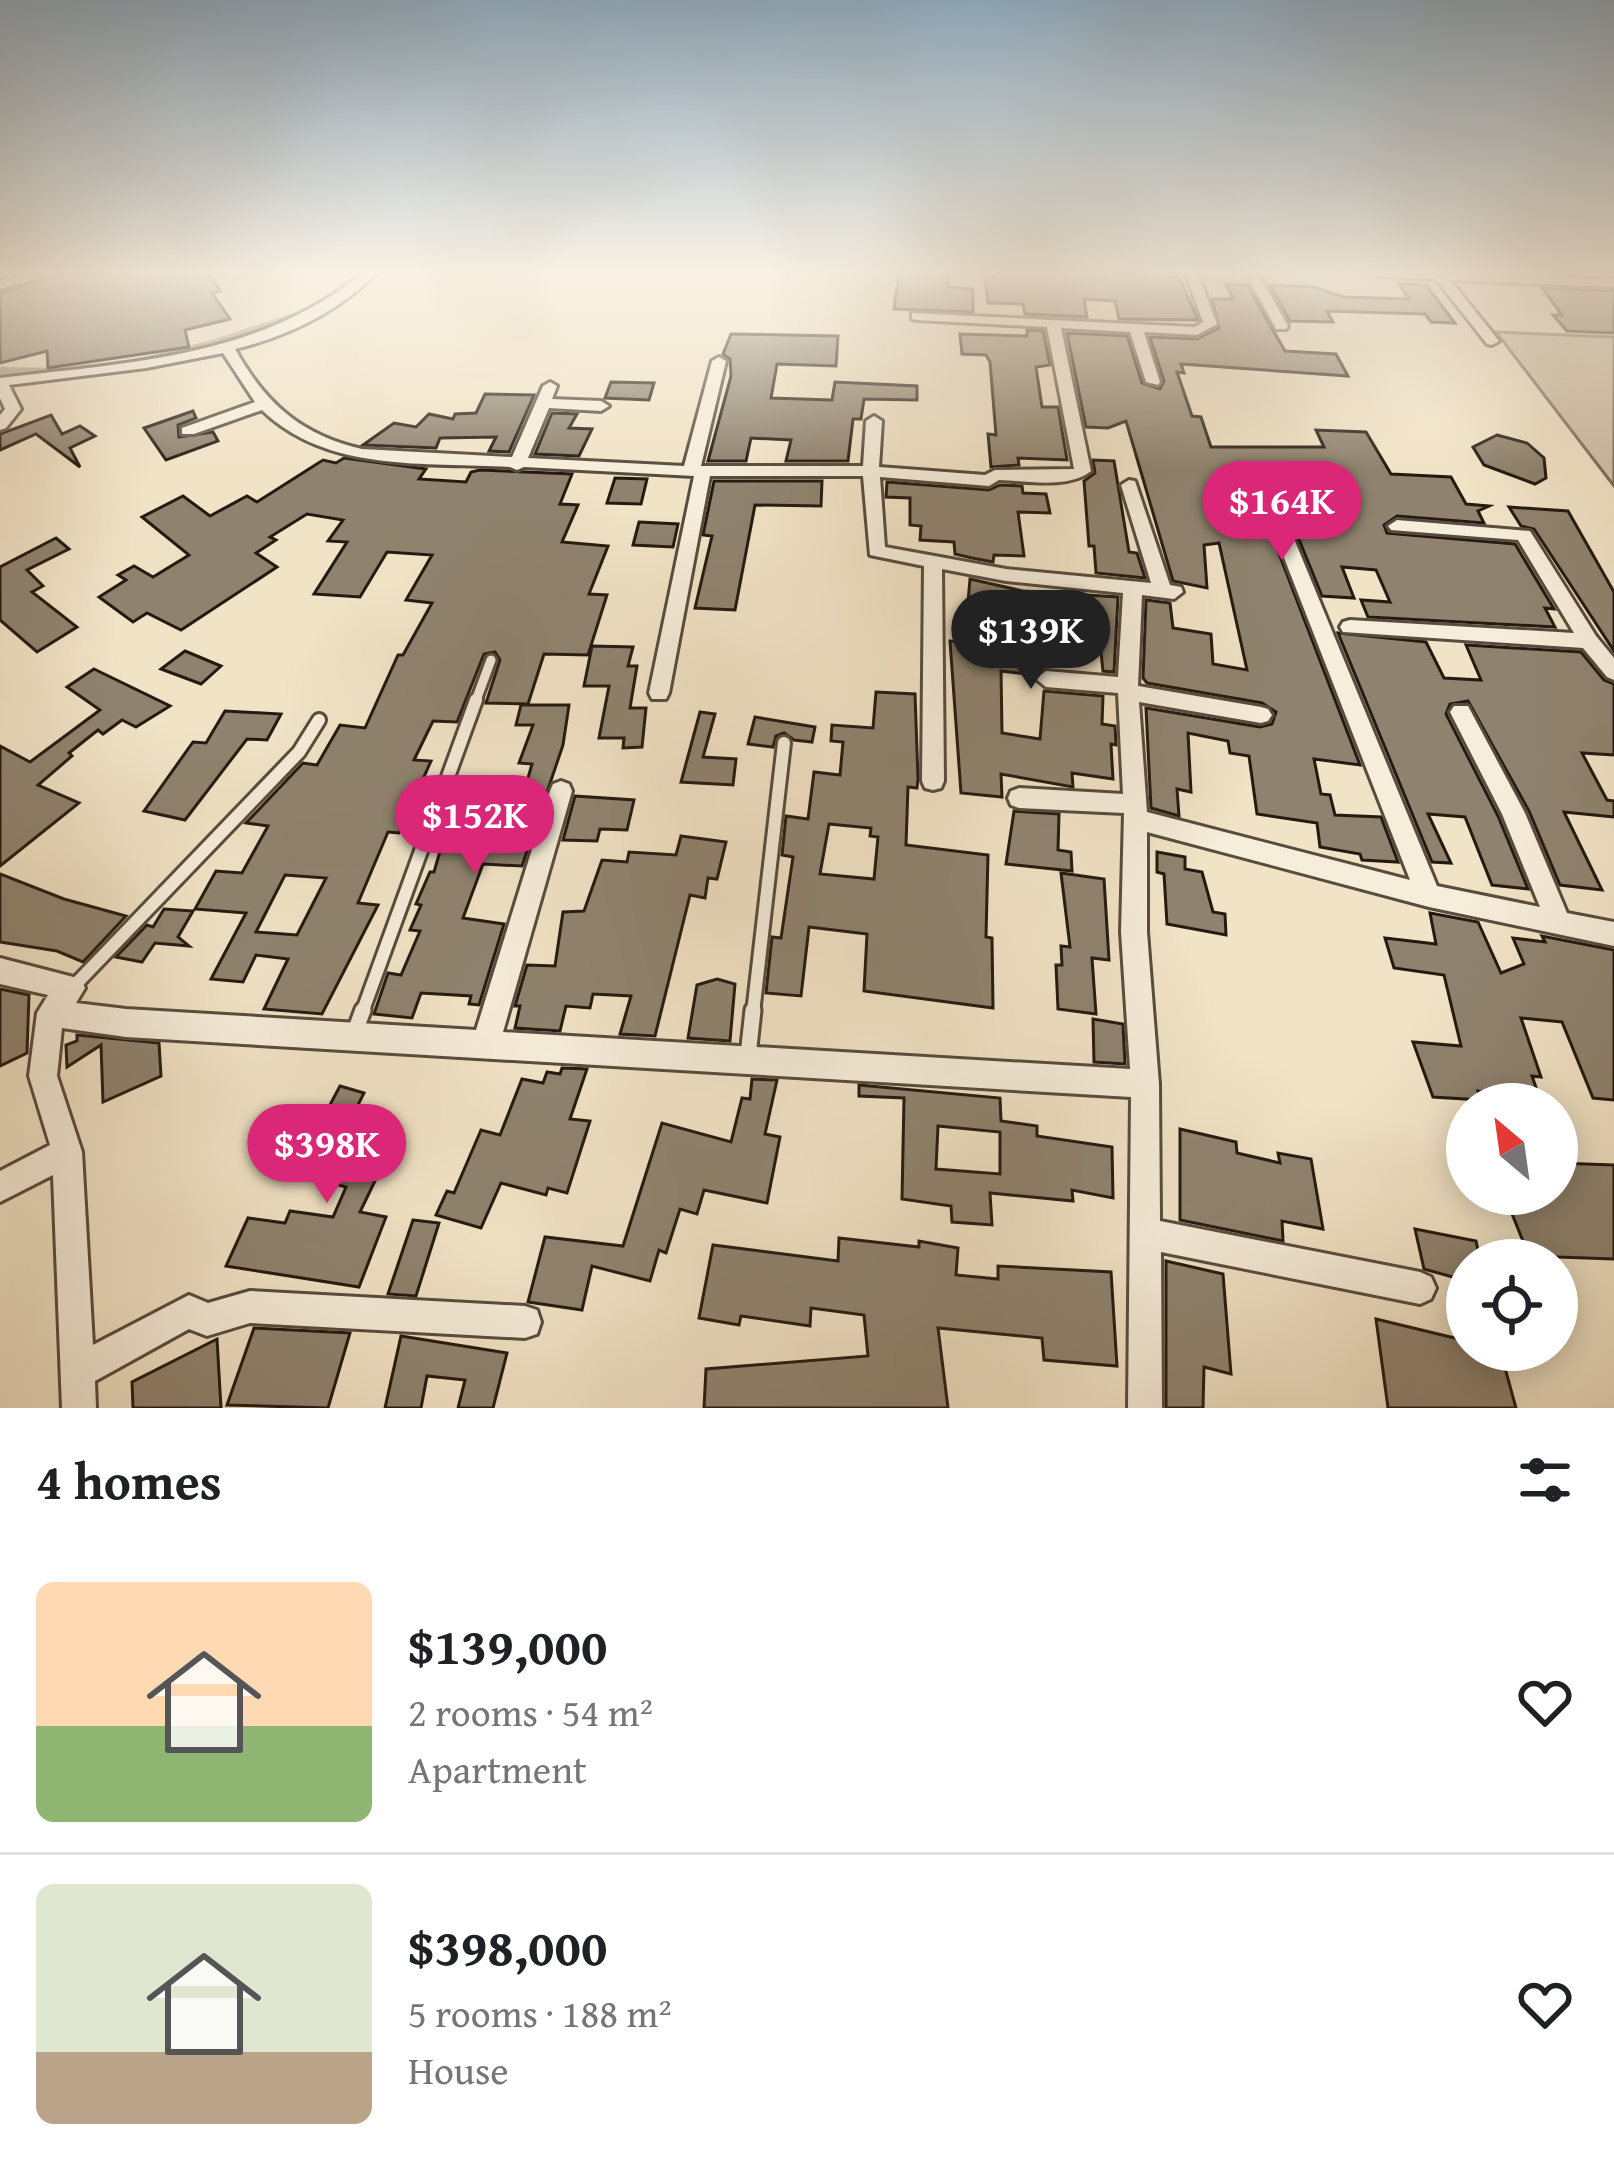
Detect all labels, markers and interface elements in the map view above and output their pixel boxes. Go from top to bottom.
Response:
pin: $164K [1198,461,1366,563]
text: $164K [1229,471,1335,528]
pin: $139K [947,590,1115,692]
text: $139K [978,600,1084,657]
pin: $152K [391,775,559,877]
text: $152K [422,785,528,842]
north arrow [1446,1083,1578,1215]
map controls [1446,1083,1578,1371]
pin: $398K [243,1104,411,1206]
text: $398K [274,1114,380,1171]
button: locate [1446,1239,1578,1371]
text: 4 homes [36,1443,222,1518]
icon: filters [1512,1447,1578,1513]
text: $139,000 [408,1608,607,1683]
icon: home [132,1630,276,1774]
icon: heart [1512,1669,1578,1735]
text: 2 rooms · 54 m² [408,1683,653,1740]
text: Apartment [408,1740,587,1797]
text: $398,000 [408,1909,607,1984]
icon: home [132,1932,276,2076]
icon: heart [1512,1971,1578,2037]
text: 5 rooms · 188 m² [408,1984,672,2041]
text: House [408,2041,509,2098]

